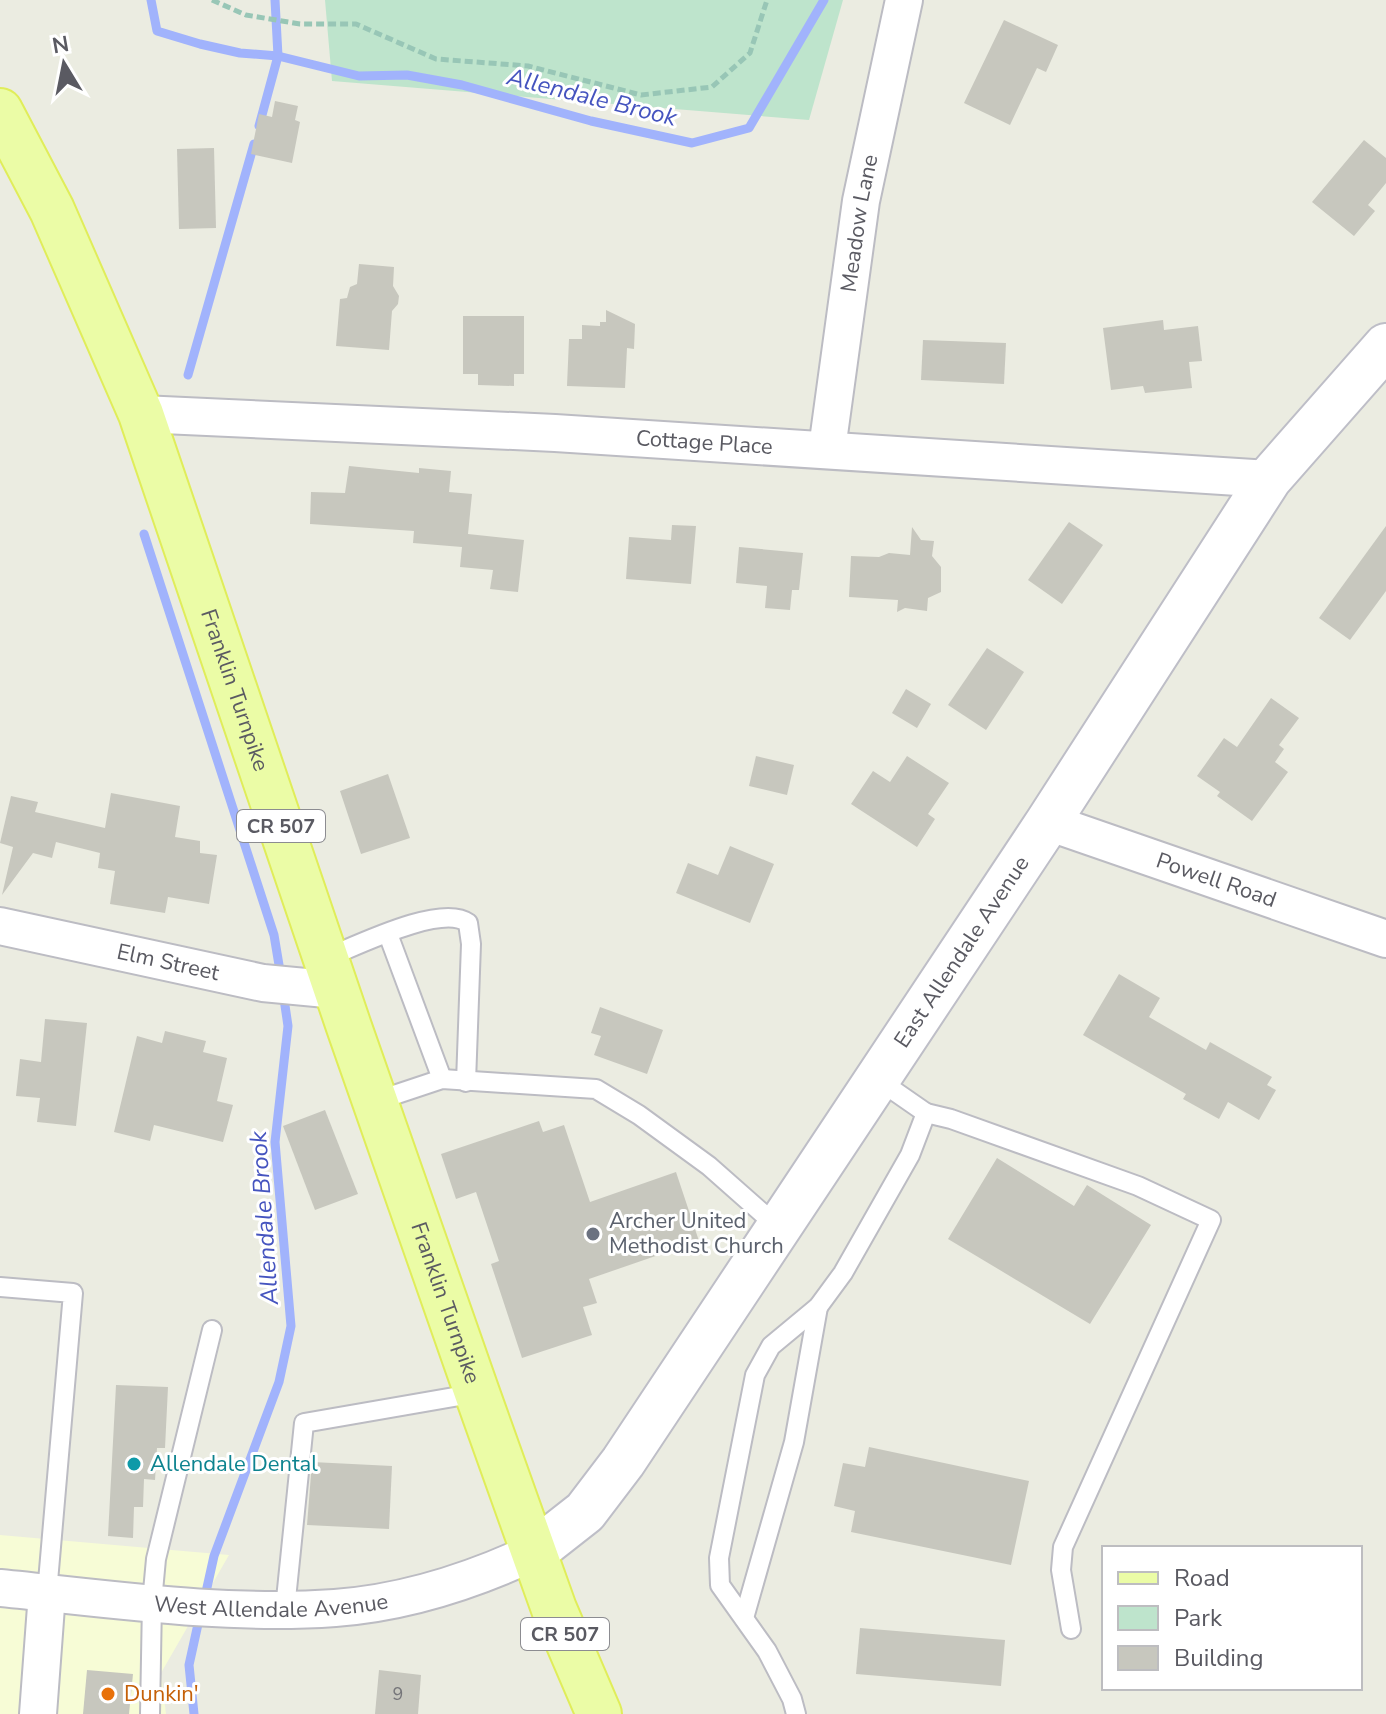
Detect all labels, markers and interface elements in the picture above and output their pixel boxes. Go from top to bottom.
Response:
north arrow [24,24,104,104]
text: N [50,29,71,61]
water label: Allendale Brook [503,60,681,134]
street label: Meadow Lane [834,152,886,294]
street label: Cottage Place [635,423,774,462]
street label: Franklin Turnpike [193,605,276,775]
road number: CR 507 [237,810,325,842]
street label: Powell Road [1152,846,1280,915]
street label: East Allendale Avenue [887,850,1036,1054]
street label: Elm Street [114,937,222,988]
water label: Allendale Brook [242,1129,286,1307]
place label: Archer United Methodist Church [609,1206,784,1261]
street label: Franklin Turnpike [403,1218,488,1388]
marker: Archer United Methodist Church [584,1225,602,1243]
place label: Allendale Dental [150,1449,318,1479]
marker: Allendale Dental [125,1455,143,1473]
legend [1102,1546,1362,1690]
text: Road [1174,1562,1230,1594]
street label: West Allendale Avenue [152,1586,391,1625]
text: Park [1174,1602,1223,1634]
road number: CR 507 [521,1618,609,1650]
text: Building [1174,1642,1264,1674]
place label: Dunkin' [124,1679,199,1709]
house number: 9 [393,1682,403,1706]
marker: Dunkin' [99,1685,117,1703]

